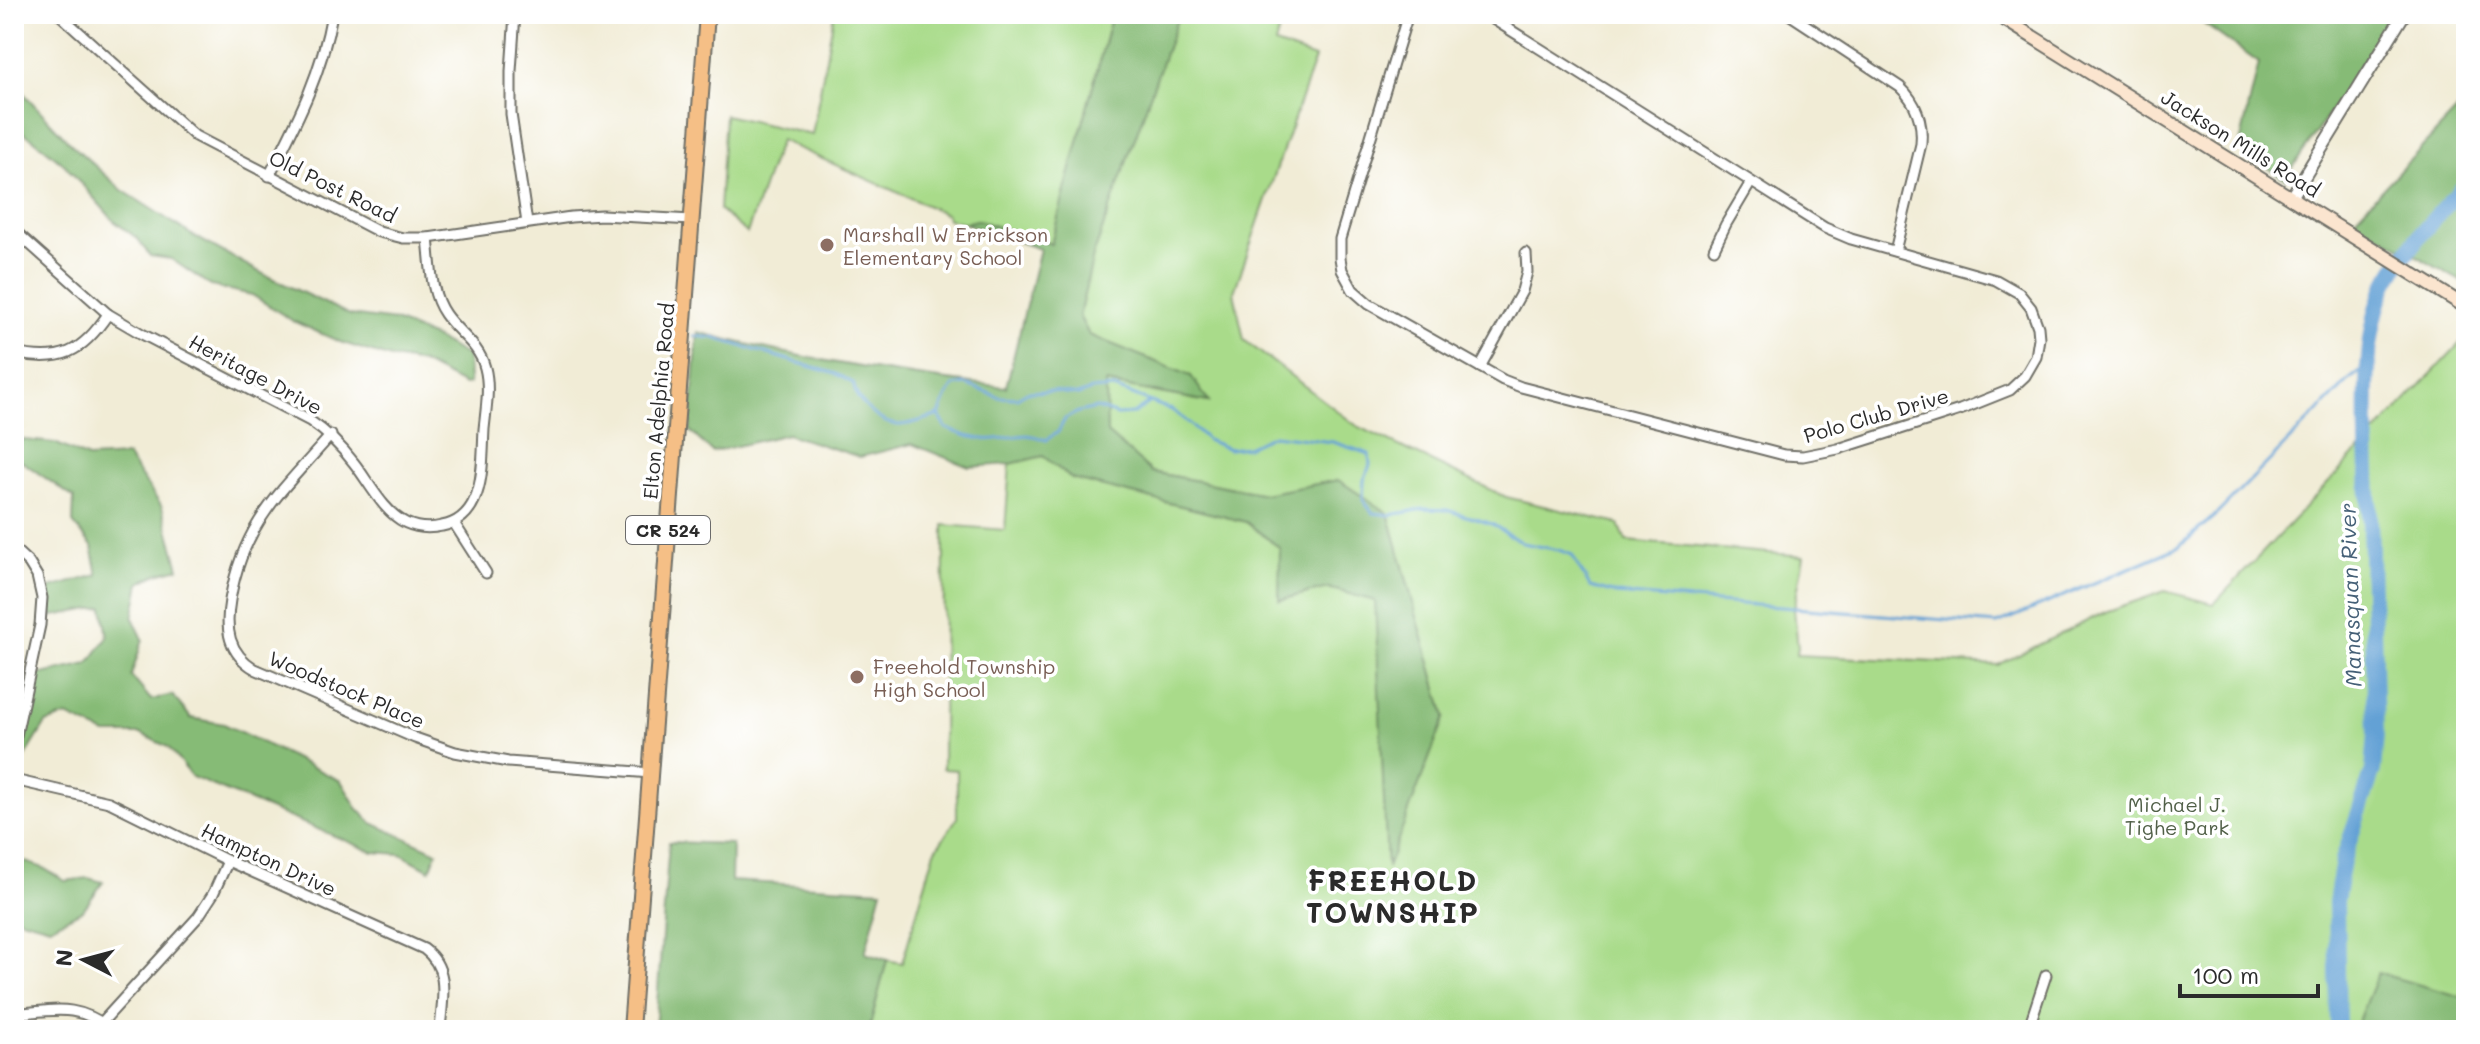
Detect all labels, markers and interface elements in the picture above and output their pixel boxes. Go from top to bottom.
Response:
street label: Jackson Mills Road [2157,84,2325,202]
street label: Old Post Road [265,144,401,228]
place label: Marshall W Errickson Elementary School [843,221,1048,270]
marker: Marshall W Errickson Elementary School [818,236,836,254]
street label: Elton Adelphia Road [636,302,680,500]
street label: Heritage Drive [185,328,327,420]
street label: Polo Club Drive [1801,382,1951,448]
water label: Manasquan River [2332,503,2368,687]
road number: CR 524 [626,516,710,544]
street label: Woodstock Place [265,644,429,734]
place label: Freehold Township High School [873,653,1055,702]
marker: Freehold Township High School [848,668,866,686]
park label: Michael J. Tighe Park [2125,791,2229,840]
street label: Hampton Drive [197,816,341,902]
district label: FREEHOLD TOWNSHIP [1306,862,1480,930]
north arrow [44,920,124,1000]
text: N [48,948,79,968]
scale bar [2180,948,2318,998]
text: 100 m [2192,959,2259,990]

